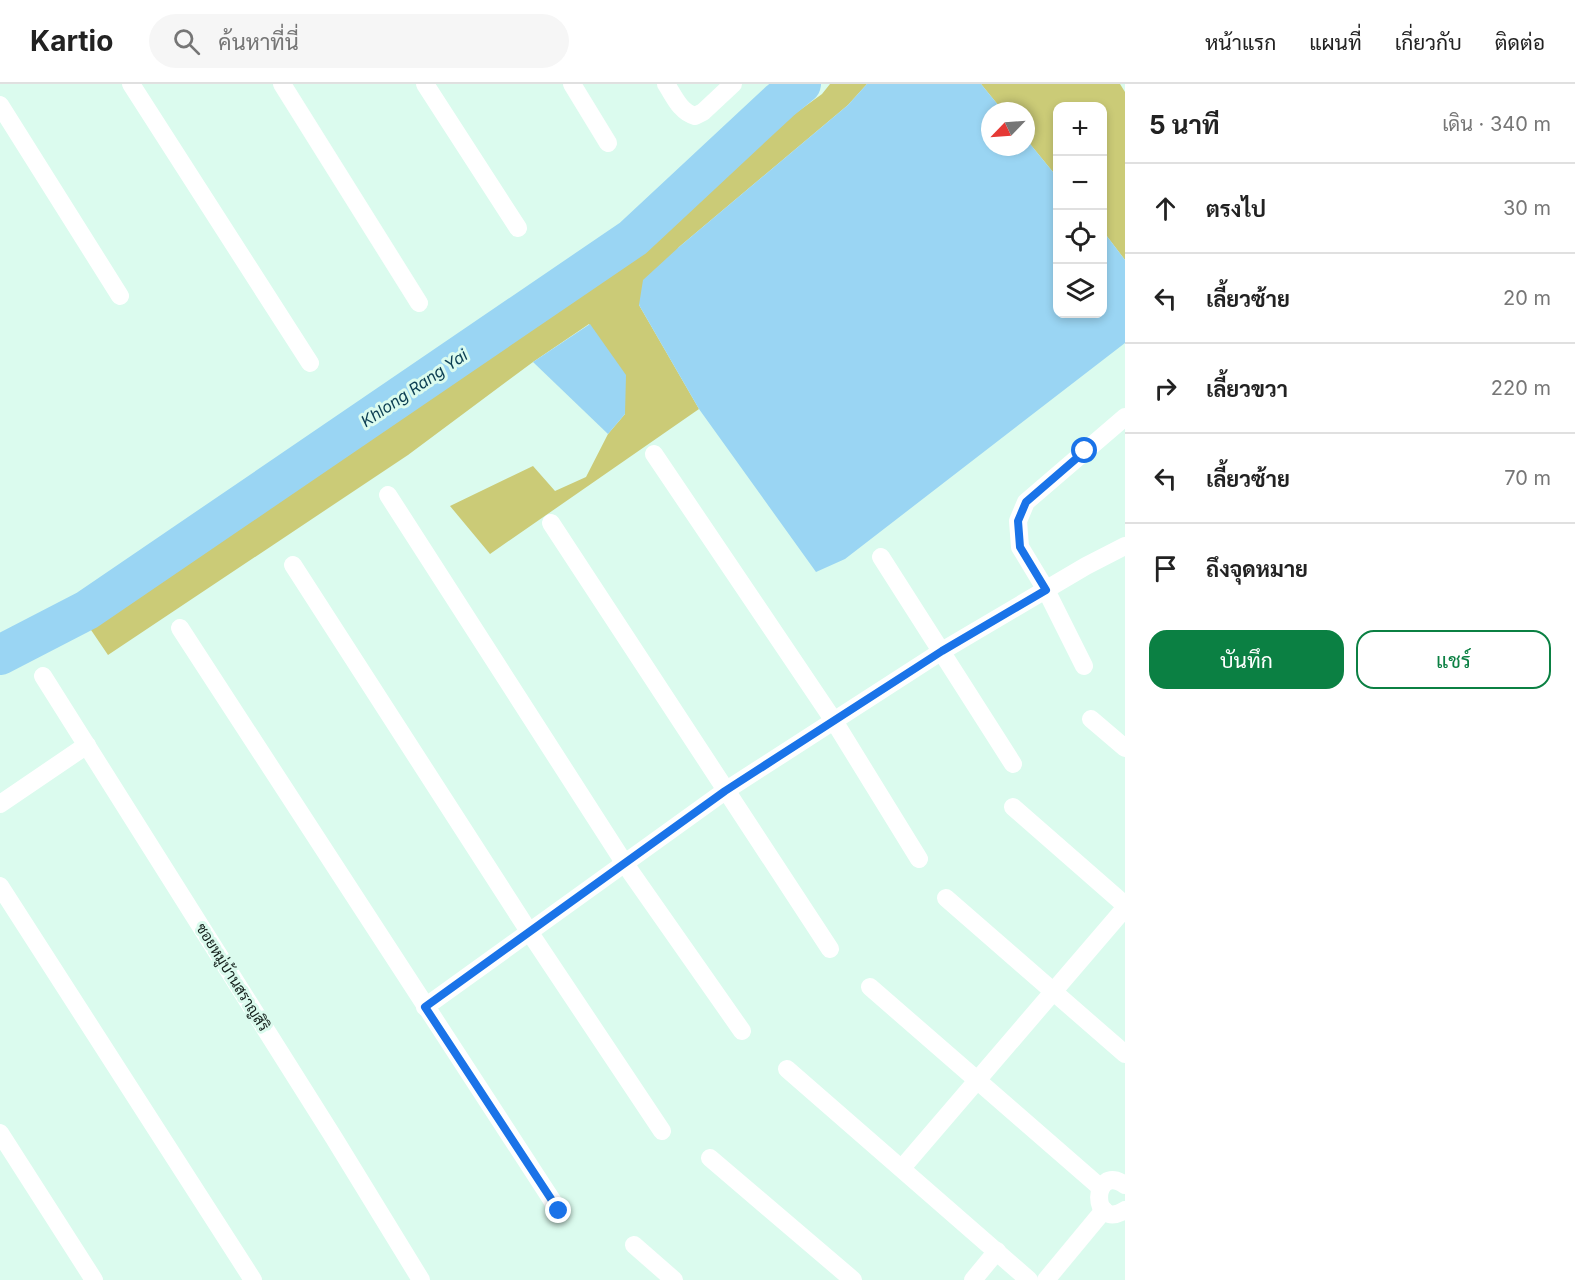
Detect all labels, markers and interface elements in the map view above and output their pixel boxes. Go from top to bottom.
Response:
search box [149,14,569,68]
text: Kartio [30,24,113,58]
icon: search [170,25,203,58]
text: ค้นหาที่นี่ [218,29,299,55]
text: หน้าแรก [1205,30,1276,55]
text: แผนที่ [1309,30,1362,55]
text: เกี่ยวกับ [1395,30,1462,55]
text: ติดต่อ [1495,30,1545,55]
north arrow [981,102,1035,156]
map controls [1053,102,1107,318]
button: + [1053,102,1107,156]
text: 5 นาที [1149,109,1220,140]
text: เดิน · 340 m [1442,112,1551,136]
button: − [1053,156,1107,210]
icon: ahead [1149,192,1182,225]
text: ตรงไป [1206,196,1266,222]
text: 30 m [1503,196,1551,220]
button: locate [1053,210,1107,264]
button: layers [1053,264,1107,318]
icon: left [1149,282,1182,315]
text: เลี้ยวซ้าย [1206,286,1290,312]
text: 20 m [1503,286,1551,310]
water label: Khlong Rang Yai [357,344,472,431]
icon: right [1149,372,1182,405]
text: เลี้ยวขวา [1206,376,1288,402]
text: 220 m [1491,376,1551,400]
route start [1071,437,1097,463]
icon: left [1149,462,1182,495]
text: เลี้ยวซ้าย [1206,466,1290,492]
text: 70 m [1504,466,1551,490]
icon: arrive [1149,552,1182,585]
text: ถึงจุดหมาย [1206,556,1308,582]
button: บันทึก [1149,630,1344,689]
button: แชร์ [1356,630,1551,689]
street label: ซอยหมู่บ้านสราญสิริ [191,920,274,1035]
route end [545,1197,571,1223]

